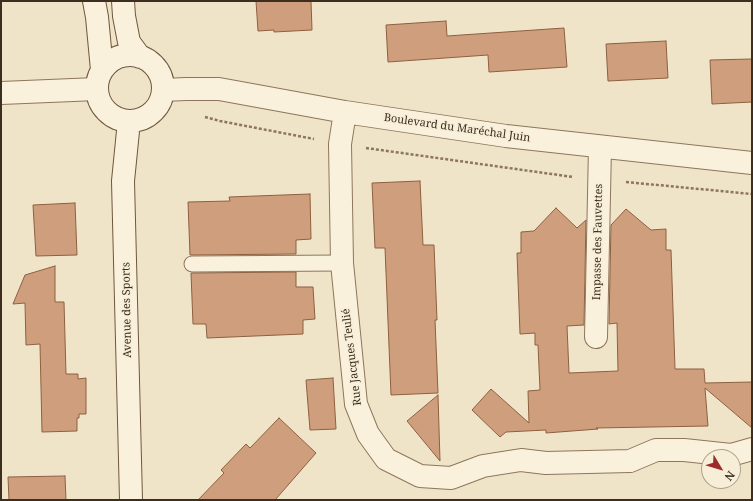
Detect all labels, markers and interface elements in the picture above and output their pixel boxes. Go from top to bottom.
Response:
street label: Boulevard du Maréchal Juin [383,111,531,145]
street label: Impasse des Fauvettes [590,184,606,300]
street label: Avenue des Sports [120,262,134,358]
street label: Rue Jacques Teulié [339,308,365,406]
north arrow [701,449,741,489]
text: N [721,468,739,484]

